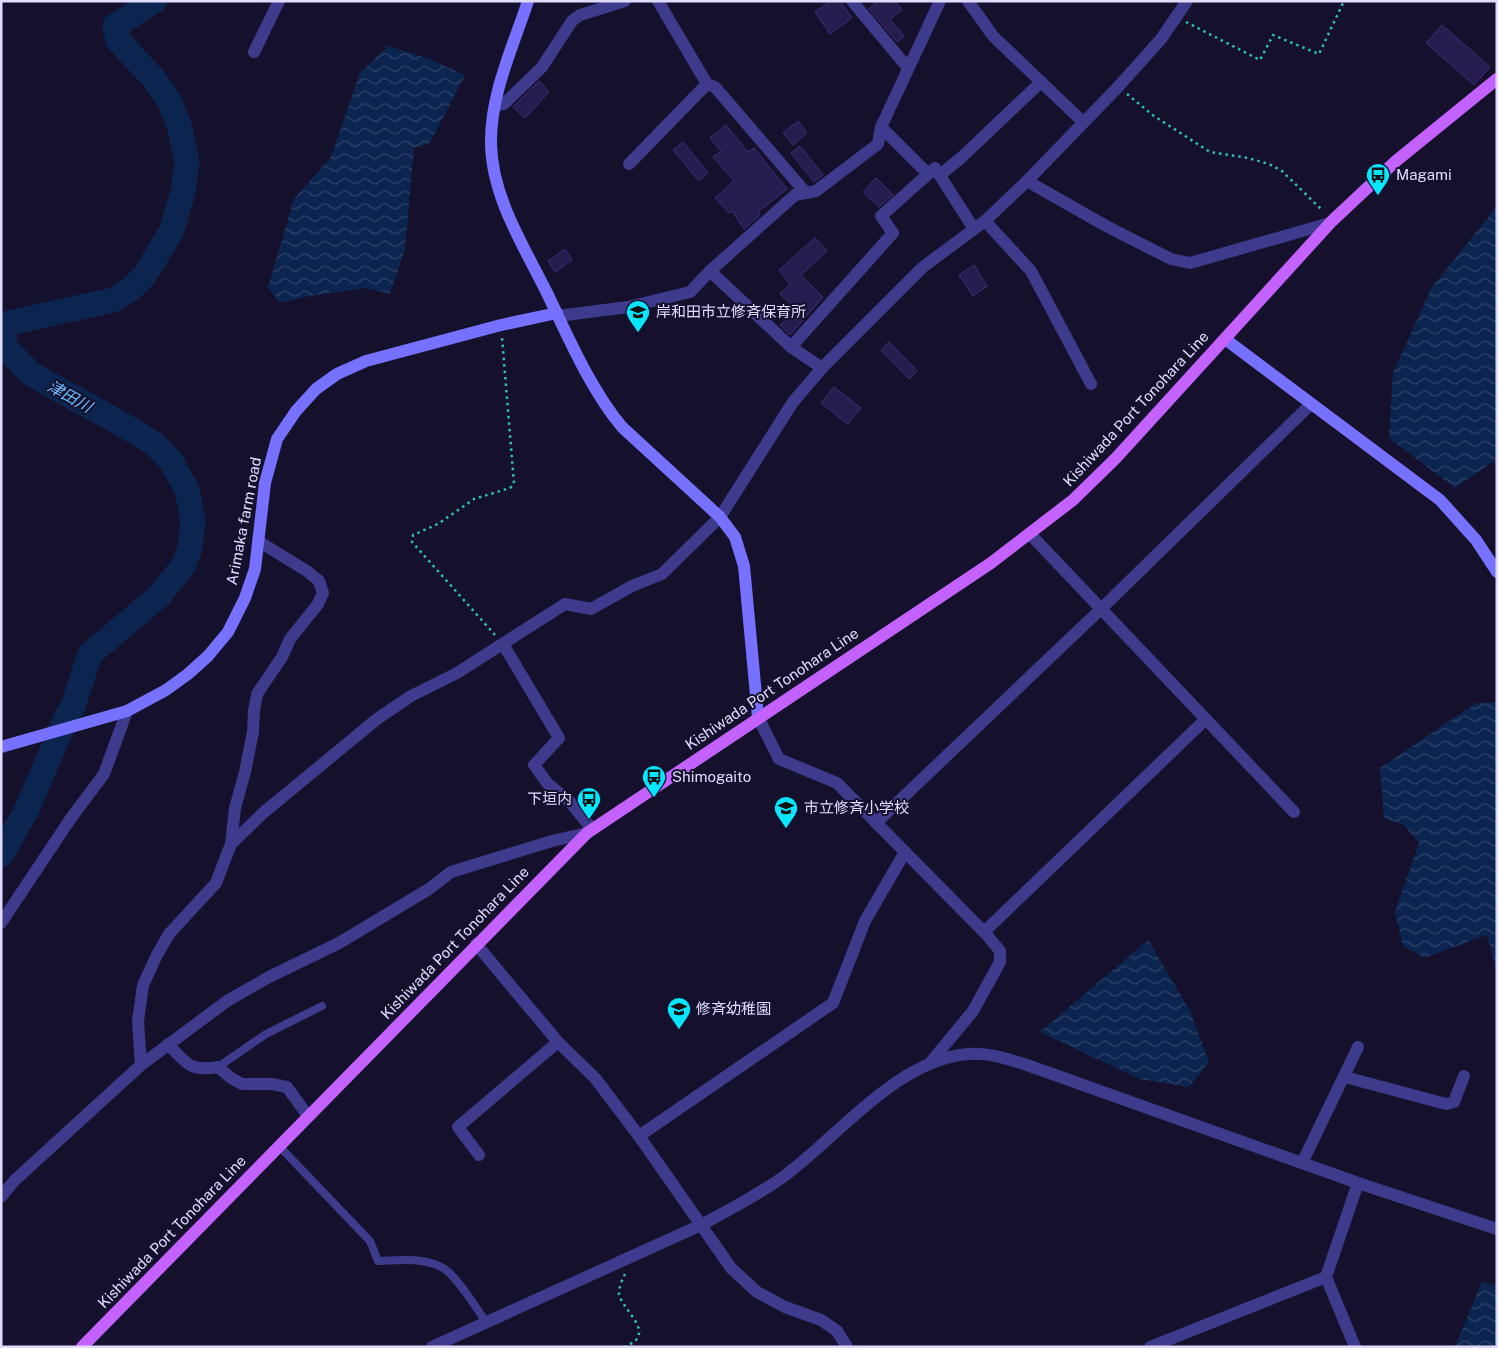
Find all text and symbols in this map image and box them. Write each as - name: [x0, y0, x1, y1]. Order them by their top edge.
- bus stop icon: Magami: [1365, 162, 1391, 196]
- place label: Magami: [1396, 166, 1452, 183]
- school or university icon: 岸和田市立修斉保育所: [625, 299, 651, 333]
- place label: 岸和田市立修斉保育所: [656, 303, 806, 320]
- street label: Kishiwada Port Tonohara Line: [1059, 328, 1212, 489]
- water label: 津田川: [44, 376, 97, 417]
- street label: Arimaka farm road: [223, 456, 264, 586]
- street label: Kishiwada Port Tonohara Line: [682, 624, 862, 753]
- bus stop icon: Shimogaito: [641, 764, 667, 798]
- place label: Shimogaito: [672, 768, 751, 785]
- bus stop icon: 下垣内: [576, 786, 602, 820]
- place label: 下垣内: [527, 790, 572, 807]
- school or university icon: 市立修斉小学校: [773, 795, 799, 829]
- place label: 市立修斉小学校: [804, 799, 909, 816]
- street label: Kishiwada Port Tonohara Line: [377, 863, 532, 1022]
- school or university icon: 修斉幼稚園: [666, 996, 692, 1030]
- place label: 修斉幼稚園: [696, 1000, 771, 1017]
- street label: Kishiwada Port Tonohara Line: [94, 1152, 249, 1311]

